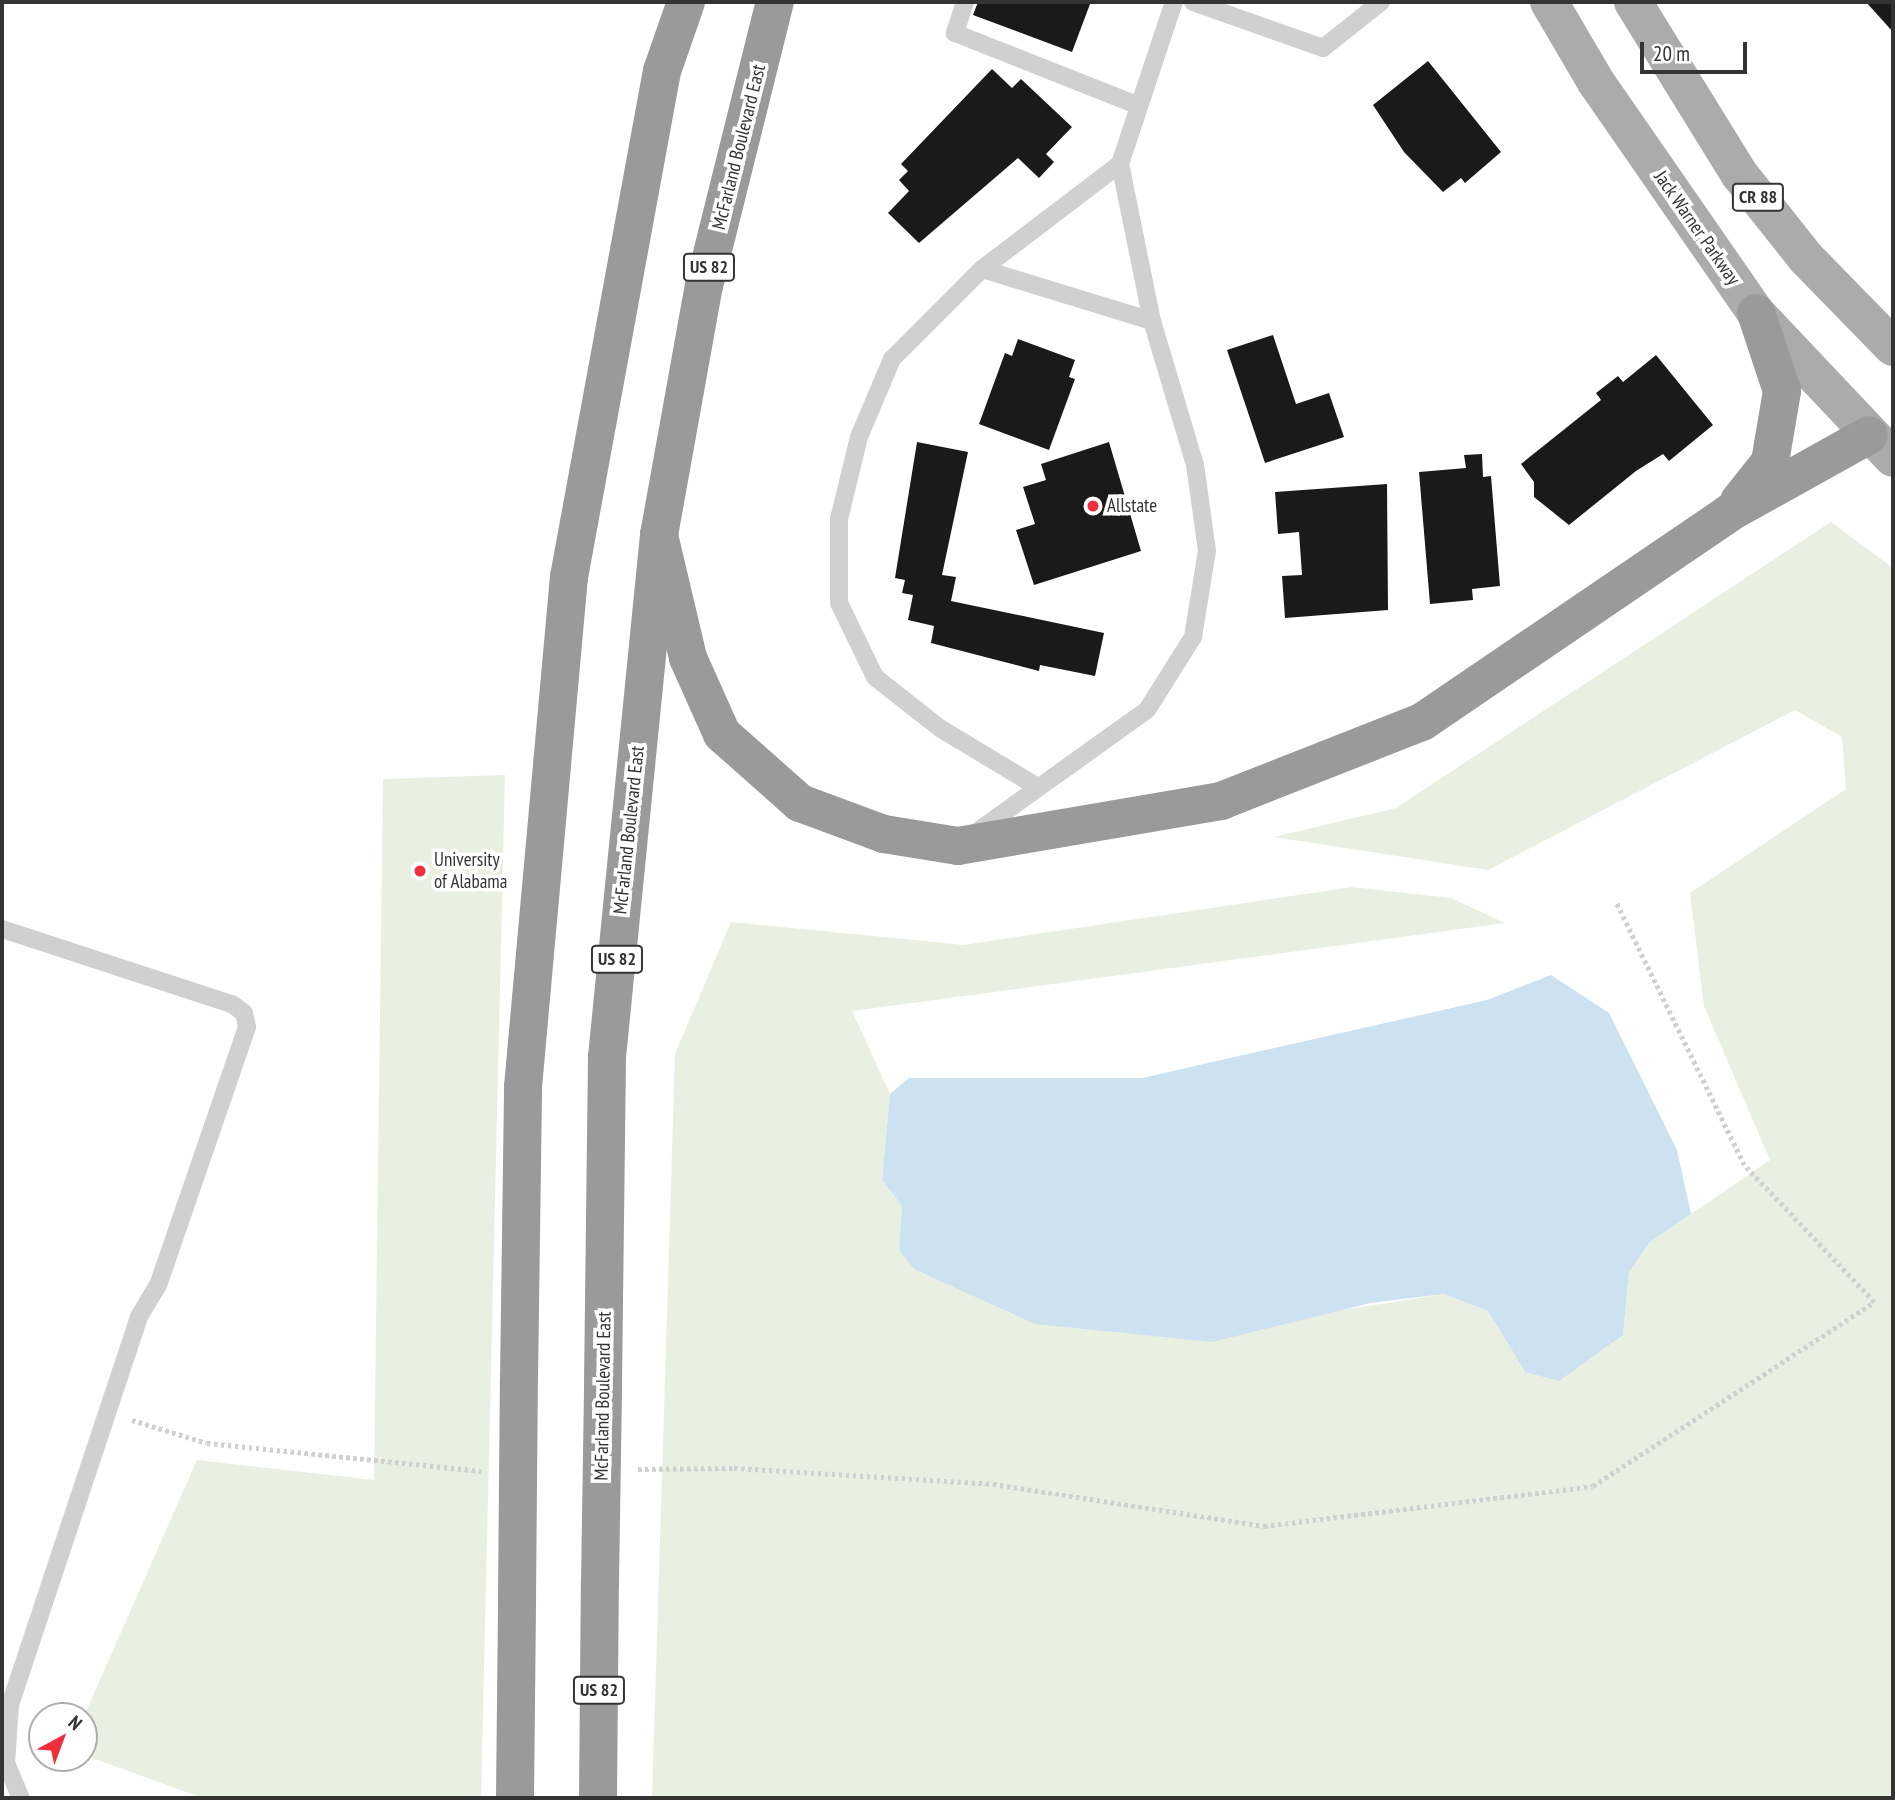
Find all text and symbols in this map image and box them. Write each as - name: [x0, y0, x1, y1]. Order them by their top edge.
- scale bar: [1643, 28, 1750, 72]
- text: 20 m: [1653, 40, 1690, 67]
- street label: McFarland Boulevard East: [707, 62, 771, 232]
- street label: Jack Warner Parkway: [1649, 166, 1745, 290]
- road number: CR 88: [1732, 182, 1784, 212]
- road number: US 82: [683, 253, 735, 282]
- place label: Allstate: [1107, 495, 1157, 517]
- marker: Allstate: [1085, 498, 1101, 514]
- street label: McFarland Boulevard East: [609, 745, 649, 915]
- place label: University of Alabama: [434, 849, 508, 893]
- marker: University of Alabama: [412, 863, 428, 879]
- road number: US 82: [591, 944, 643, 974]
- street label: McFarland Boulevard East: [590, 1311, 616, 1481]
- road number: US 82: [573, 1675, 625, 1704]
- north arrow: [28, 1702, 98, 1772]
- text: N: [64, 1710, 87, 1735]

